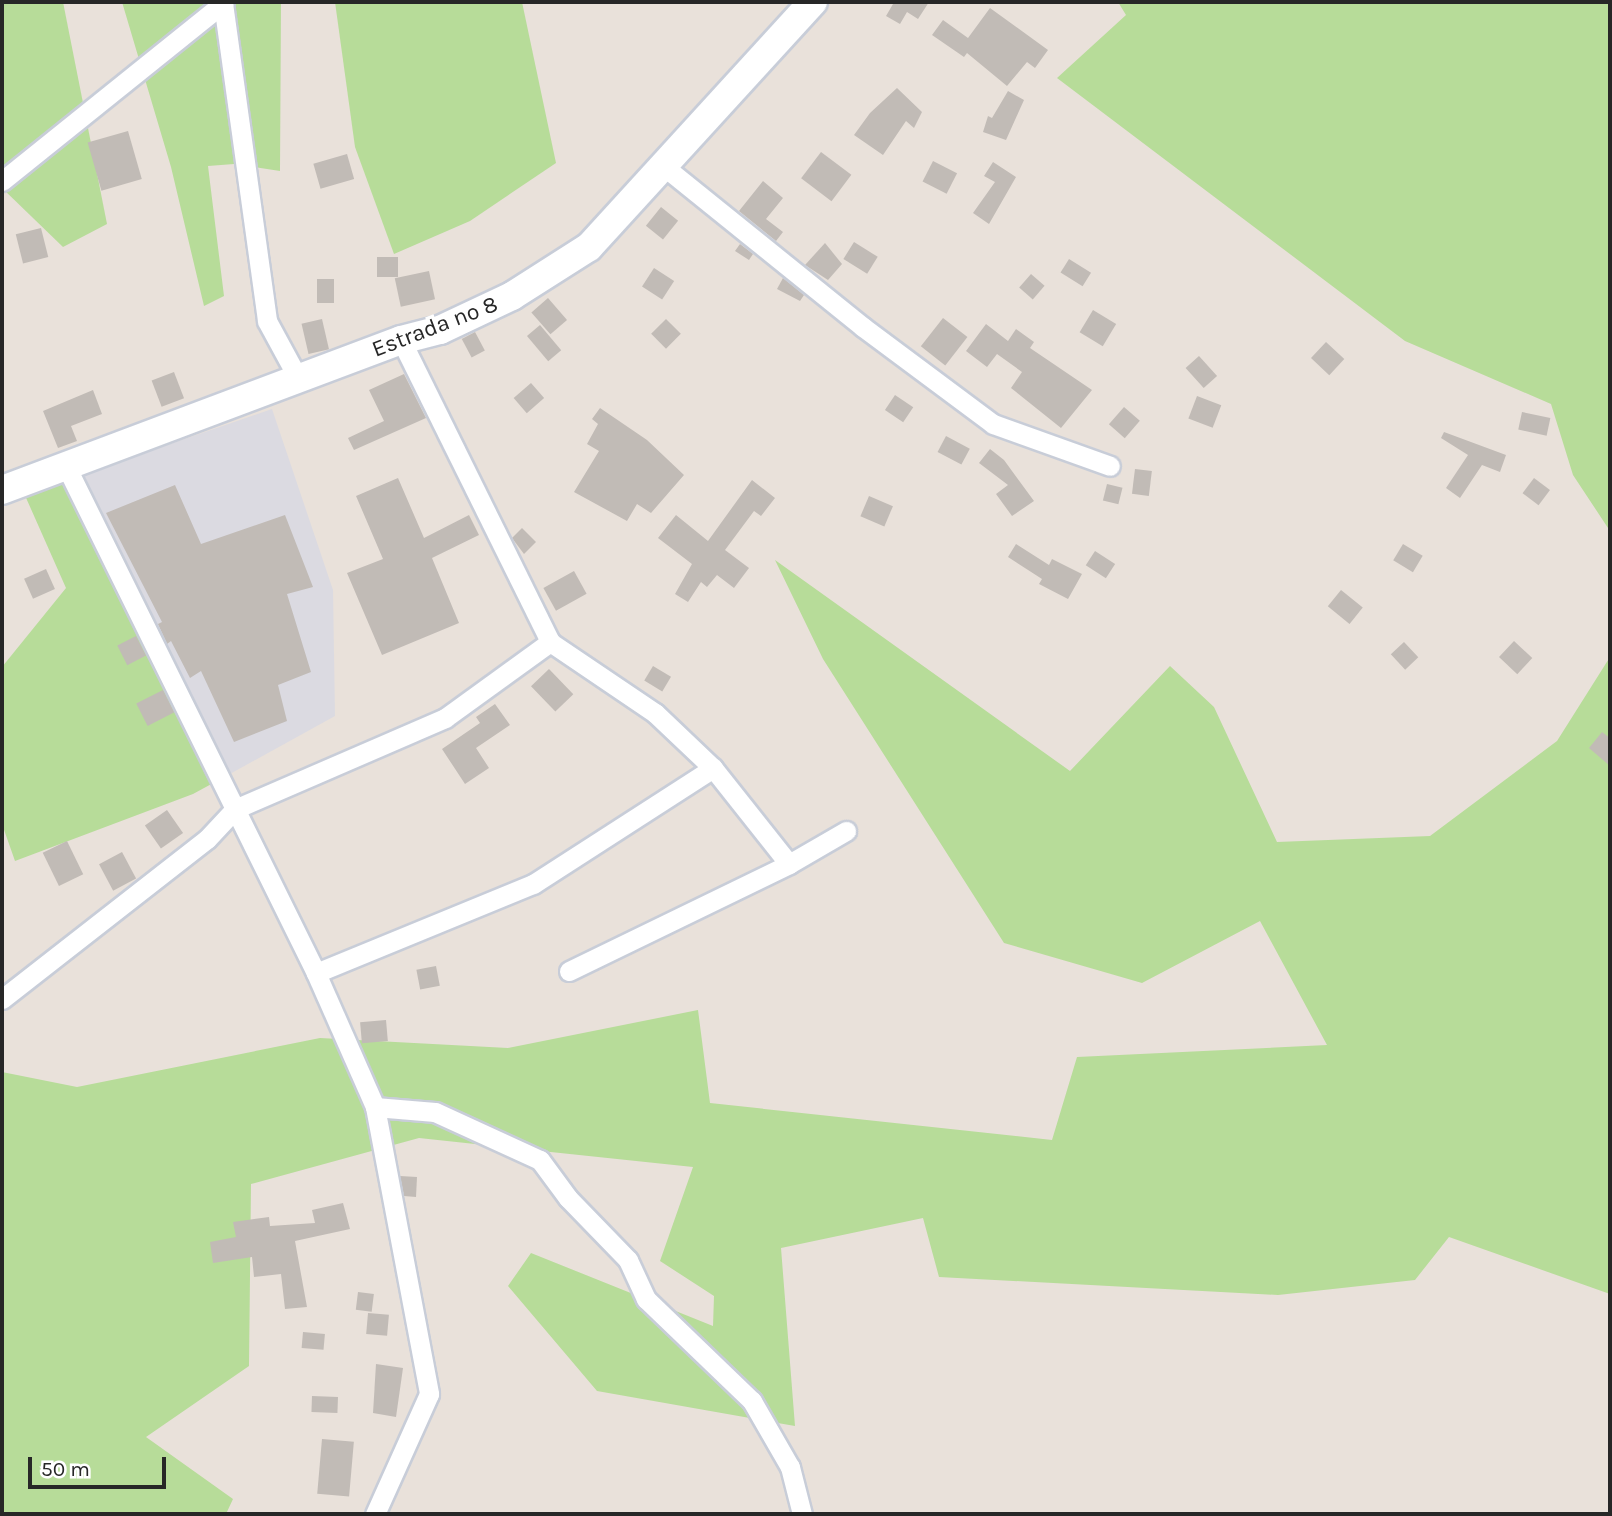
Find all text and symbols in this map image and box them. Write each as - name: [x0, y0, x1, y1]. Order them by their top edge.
- street label: Estrada nº 8: [368, 290, 502, 364]
- scale bar: [32, 1442, 170, 1486]
- text: 50 m: [41, 1457, 90, 1481]

